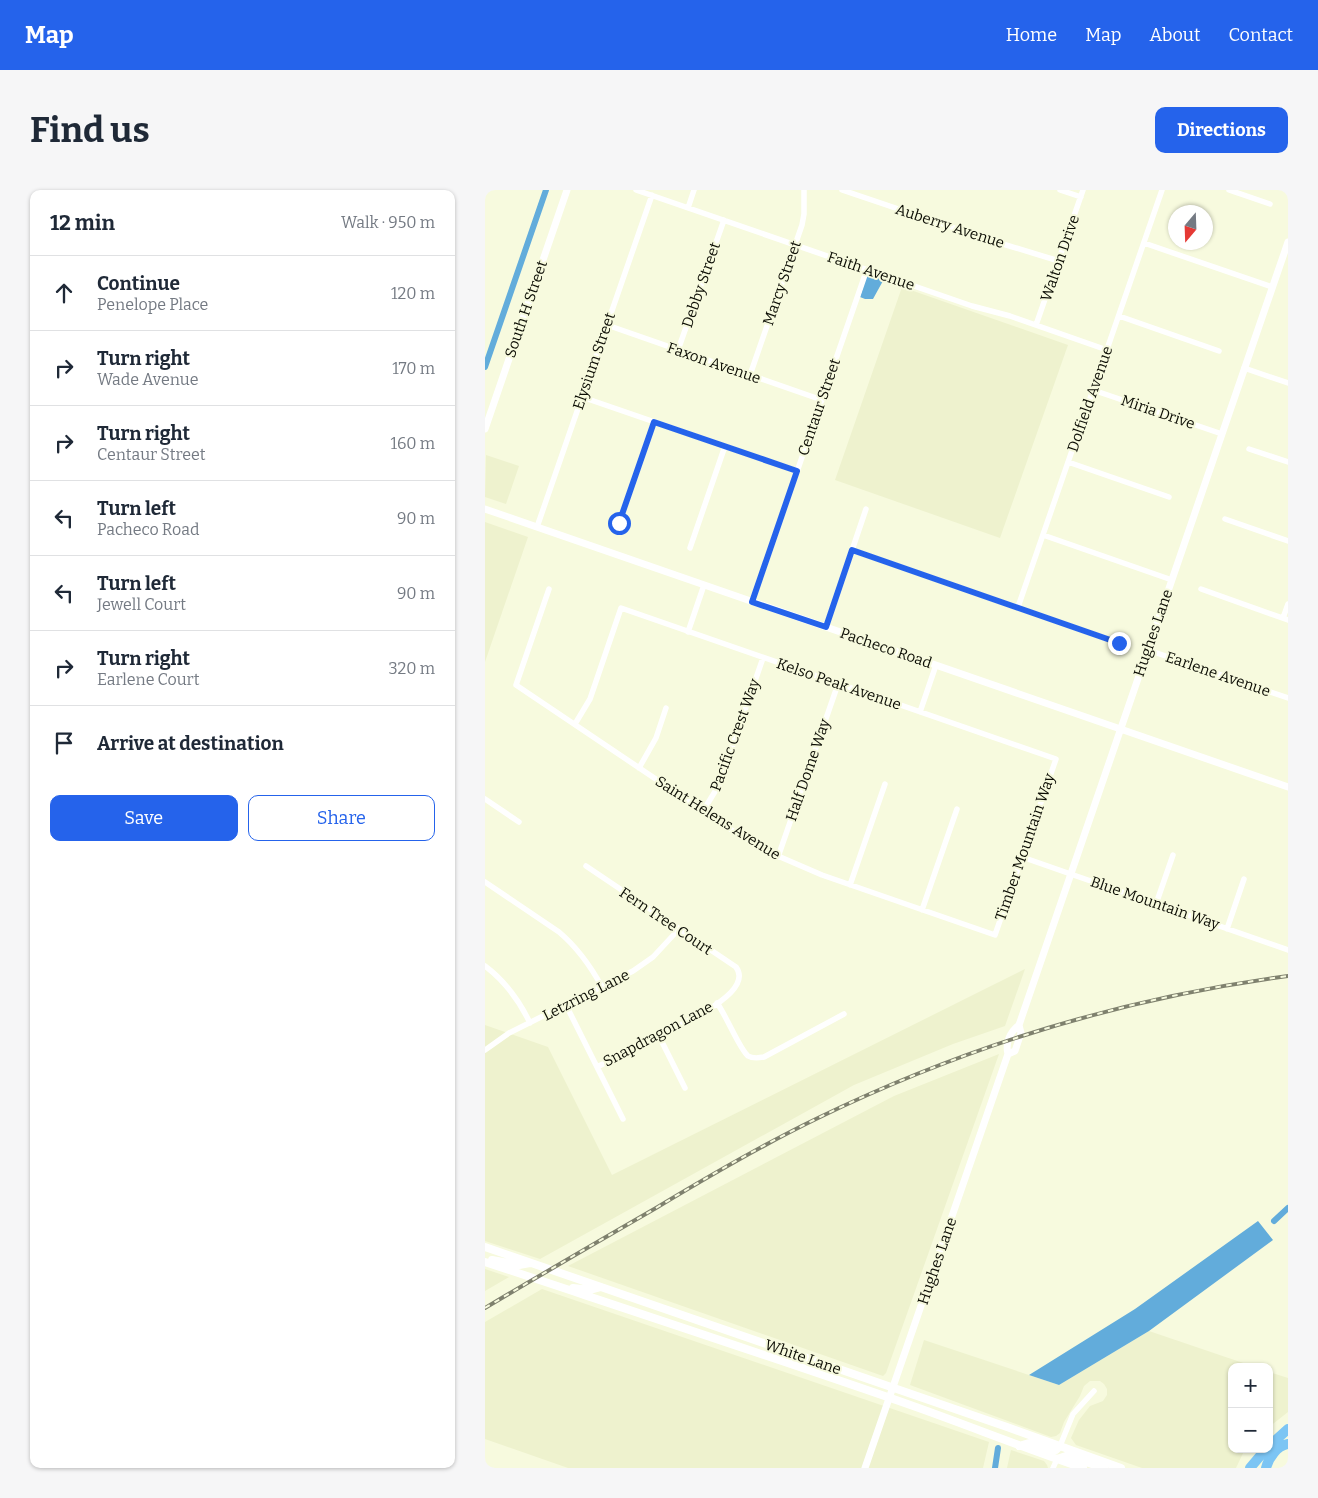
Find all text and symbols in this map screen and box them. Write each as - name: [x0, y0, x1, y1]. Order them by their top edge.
- text: Map: [25, 21, 74, 49]
- text: Home: [1006, 24, 1057, 46]
- text: Map: [1085, 24, 1121, 46]
- text: About: [1149, 24, 1200, 46]
- text: Contact: [1228, 24, 1293, 46]
- button: Directions: [1155, 107, 1288, 153]
- text: Find us: [30, 109, 150, 151]
- street label: Auberry Avenue: [893, 200, 1007, 252]
- north arrow: [1168, 205, 1213, 250]
- text: 12 min: [50, 210, 115, 236]
- text: Walk · 950 m: [341, 213, 435, 232]
- street label: Walton Drive: [1037, 213, 1083, 303]
- street label: Marcy Street: [759, 238, 805, 328]
- street label: Debby Street: [678, 239, 724, 330]
- street label: Faith Avenue: [825, 248, 917, 294]
- street label: South H Street: [501, 257, 551, 360]
- text: Continue: [97, 272, 180, 295]
- icon: ahead: [50, 279, 78, 307]
- text: 120 m: [391, 284, 435, 303]
- text: Penelope Place: [97, 295, 208, 314]
- street label: Elysium Street: [569, 310, 619, 412]
- street label: Faxon Avenue: [665, 339, 763, 387]
- street label: Dolfield Avenue: [1063, 344, 1117, 454]
- text: Turn right: [97, 347, 190, 370]
- icon: right: [50, 354, 78, 382]
- street label: Centaur Street: [794, 355, 844, 458]
- text: 170 m: [392, 359, 435, 378]
- text: Wade Avenue: [97, 370, 198, 389]
- street label: Miria Drive: [1119, 391, 1197, 433]
- text: Turn right: [97, 422, 190, 445]
- icon: right: [50, 429, 78, 457]
- text: 160 m: [390, 434, 435, 453]
- text: Centaur Street: [97, 445, 206, 464]
- text: Turn left: [97, 497, 176, 520]
- icon: left: [50, 504, 78, 532]
- text: 90 m: [397, 509, 435, 528]
- route start: [608, 512, 631, 535]
- text: Pacheco Road: [97, 520, 199, 539]
- text: Turn left: [97, 572, 176, 595]
- icon: left: [50, 579, 78, 607]
- text: 90 m: [397, 584, 435, 603]
- street label: Hughes Lane: [1130, 587, 1176, 679]
- text: Jewell Court: [97, 595, 186, 614]
- street label: Pacheco Road: [838, 624, 934, 672]
- route end: [1108, 632, 1131, 655]
- text: Turn right: [97, 647, 190, 670]
- street label: Earlene Avenue: [1163, 648, 1273, 700]
- icon: right: [50, 654, 78, 682]
- street label: Kelso Peak Avenue: [774, 654, 904, 714]
- text: 320 m: [388, 659, 435, 678]
- text: Earlene Court: [97, 670, 199, 689]
- street label: Pacific Crest Way: [706, 676, 764, 794]
- street label: Half Dome Way: [782, 716, 834, 824]
- icon: arrive: [50, 729, 78, 757]
- text: Arrive at destination: [97, 732, 284, 755]
- street label: Timber Mountain Way: [991, 771, 1059, 923]
- street label: Saint Helens Avenue: [652, 772, 784, 864]
- button: Save: [50, 795, 238, 841]
- button: Share: [248, 795, 435, 841]
- street label: Blue Mountain Way: [1088, 873, 1222, 934]
- street label: Fern Tree Court: [616, 883, 716, 959]
- street label: Letzring Lane: [540, 965, 632, 1025]
- street label: Snapdragon Lane: [600, 997, 716, 1071]
- street label: Hughes Lane: [914, 1215, 960, 1307]
- street label: White Lane: [763, 1336, 843, 1378]
- map controls: [1228, 1363, 1273, 1453]
- button: +: [1228, 1363, 1273, 1408]
- button: −: [1228, 1408, 1273, 1453]

